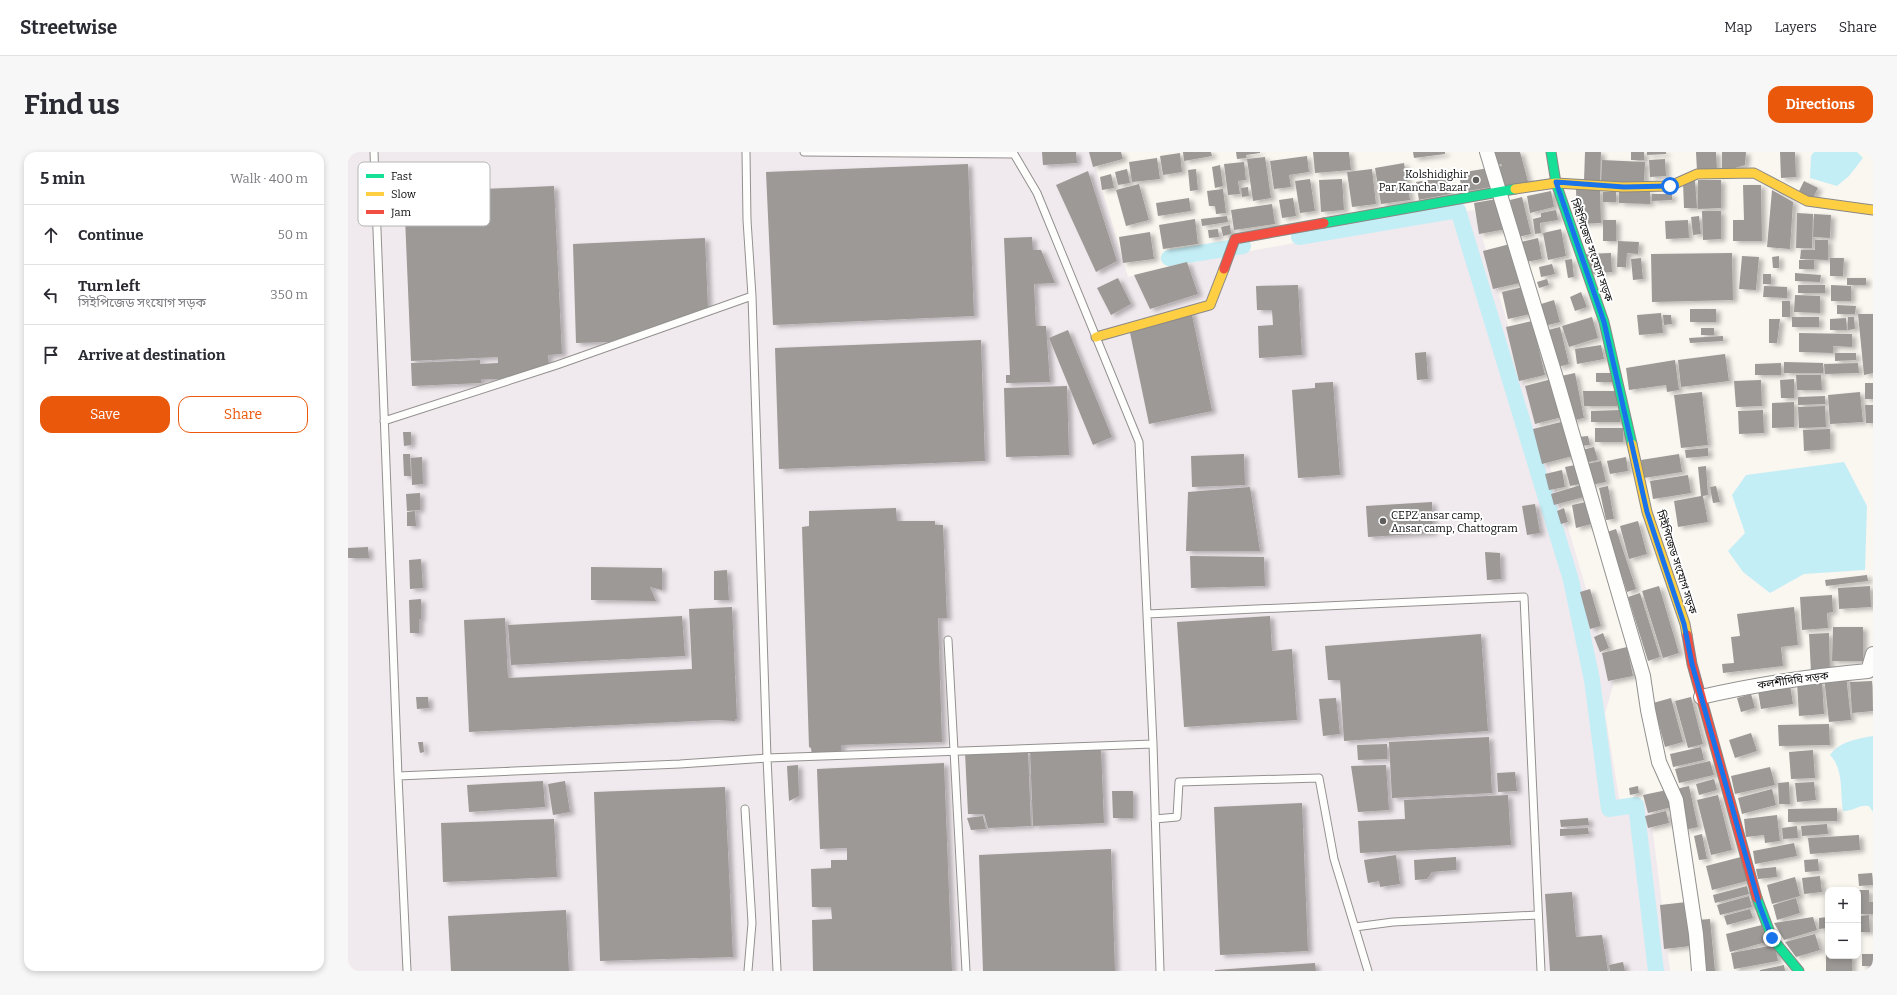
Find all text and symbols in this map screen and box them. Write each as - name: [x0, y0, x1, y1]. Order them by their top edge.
- text: Streetwise: [20, 16, 117, 39]
- text: Map: [1724, 19, 1752, 36]
- text: Layers: [1774, 19, 1817, 36]
- text: Share: [1839, 19, 1877, 36]
- button: Directions: [1768, 86, 1873, 123]
- text: Find us: [24, 88, 120, 121]
- legend: [358, 162, 490, 226]
- text: 5 min: [40, 168, 85, 189]
- place label: Kolshidighir Par Kancha Bazar: [1379, 168, 1468, 194]
- text: Fast: [391, 170, 412, 183]
- text: Walk · 400 m: [230, 171, 308, 186]
- marker: Kolshidighir Par Kancha Bazar: [1471, 175, 1481, 185]
- route start: [1661, 177, 1679, 195]
- text: Slow: [391, 188, 416, 201]
- street label: সিইপিজেড সংযোগ সড়ক: [1567, 196, 1615, 304]
- text: Jam: [390, 206, 411, 219]
- icon: ahead: [40, 224, 62, 246]
- text: Continue: [78, 226, 144, 244]
- text: 50 m: [278, 227, 308, 242]
- text: Turn left: [78, 277, 140, 295]
- icon: left: [40, 284, 62, 306]
- text: 350 m: [270, 287, 308, 302]
- text: সিইপিজেড সংযোগ সড়ক: [78, 295, 206, 310]
- icon: arrive: [40, 344, 62, 366]
- text: Arrive at destination: [78, 346, 225, 364]
- button: Save: [40, 396, 170, 433]
- button: Share: [178, 396, 308, 433]
- street label: সিইপিজেড সংযোগ সড়ক: [1653, 508, 1699, 616]
- place label: CEPZ ansar camp, Ansar camp, Chattogram: [1391, 509, 1518, 535]
- marker: CEPZ ansar camp, Ansar camp, Chattogram: [1378, 516, 1388, 526]
- street label: কলশীদিঘি সড়ক: [1756, 669, 1830, 692]
- map controls: [1825, 887, 1861, 959]
- button: +: [1825, 887, 1861, 923]
- button: −: [1825, 923, 1861, 959]
- route end: [1763, 929, 1781, 947]

